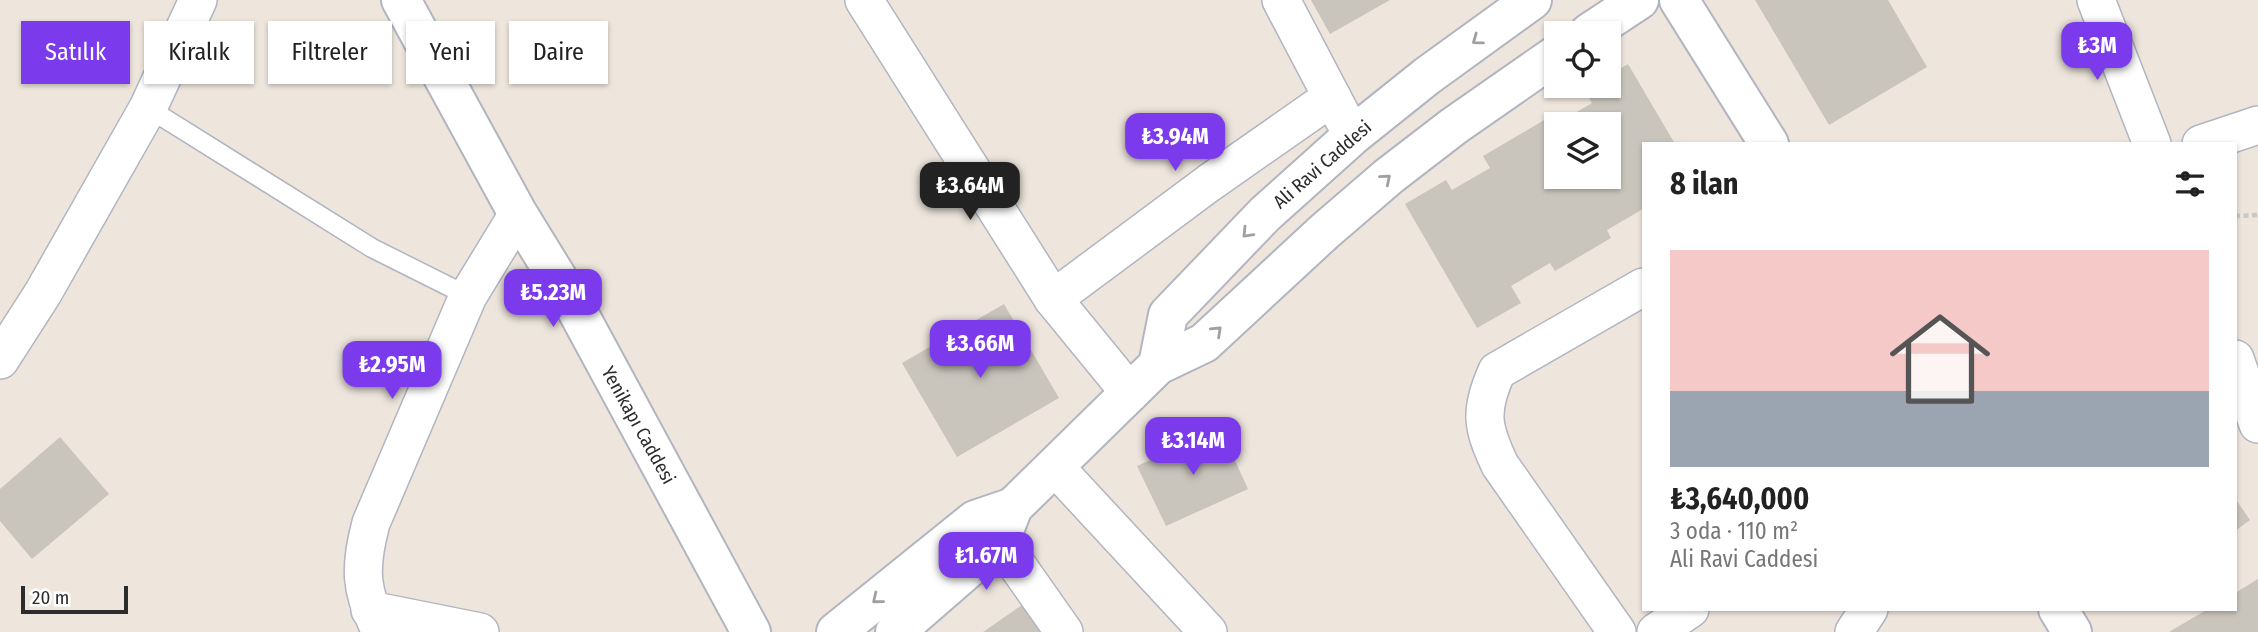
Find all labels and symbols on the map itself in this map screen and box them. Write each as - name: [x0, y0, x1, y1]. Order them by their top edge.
- pin: ₺3M: [2063, 22, 2131, 82]
- one-way arrow: [1472, 32, 1485, 44]
- pin: ₺3.94M: [1118, 114, 1232, 173]
- street label: Ali Ravi Caddesi: [1269, 115, 1376, 213]
- pin: ₺3.64M: [913, 162, 1027, 222]
- one-way arrow: [1378, 175, 1391, 187]
- one-way arrow: [1242, 225, 1255, 238]
- pin: ₺5.23M: [496, 270, 610, 329]
- pin: ₺3.66M: [923, 320, 1037, 380]
- one-way arrow: [1209, 326, 1222, 339]
- pin: ₺2.95M: [335, 342, 449, 401]
- street label: Yenikapı Caddesi: [597, 362, 680, 488]
- pin: ₺3.14M: [1136, 418, 1250, 477]
- pin: ₺1.67M: [929, 532, 1043, 592]
- scale bar: [21, 583, 128, 615]
- one-way arrow: [872, 591, 885, 603]

